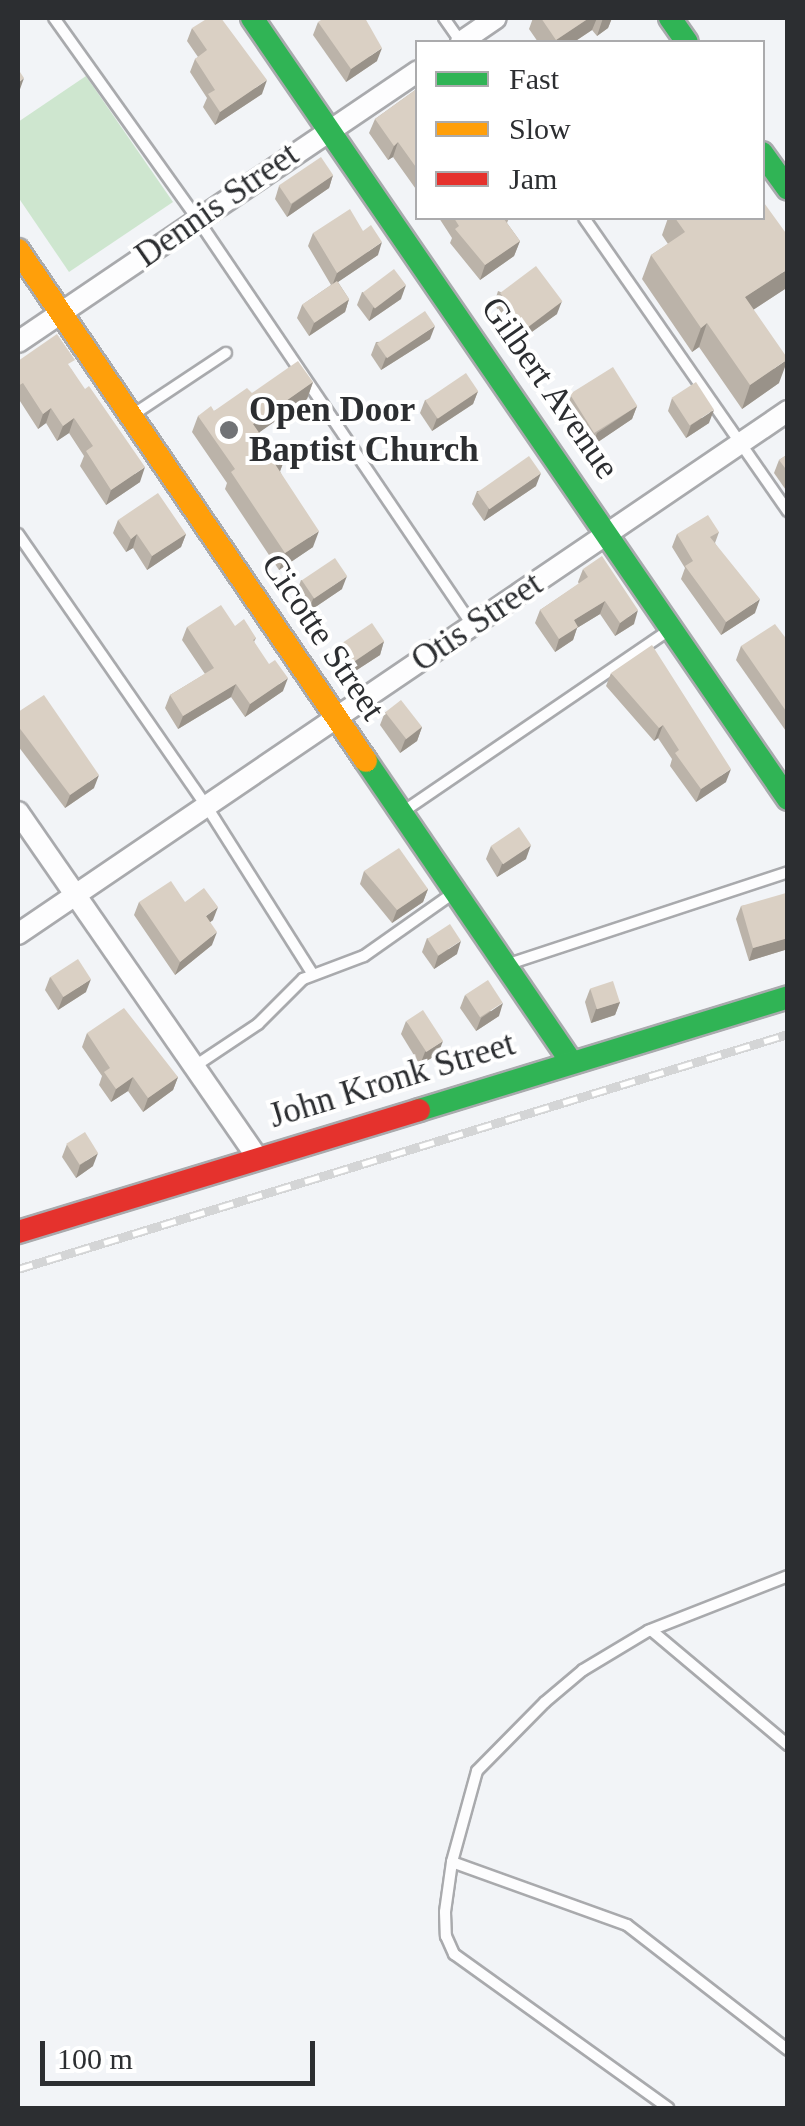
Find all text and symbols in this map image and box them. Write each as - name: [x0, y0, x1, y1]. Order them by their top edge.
- legend: [415, 40, 765, 220]
- text: Fast: [509, 62, 559, 95]
- text: Slow: [509, 112, 571, 145]
- street label: Dennis Street: [127, 133, 307, 277]
- text: Jam: [509, 162, 557, 195]
- street label: Gilbert Avenue: [471, 288, 629, 488]
- place label: Open Door Baptist Church: [249, 389, 479, 471]
- marker: Open Door Baptist Church: [218, 419, 240, 441]
- street label: Cicotte Street: [252, 546, 394, 728]
- street label: Otis Street: [404, 563, 550, 681]
- street label: John Kronk Street: [264, 1023, 520, 1137]
- scale bar: [45, 2021, 320, 2083]
- text: 100 m: [57, 2042, 133, 2075]

